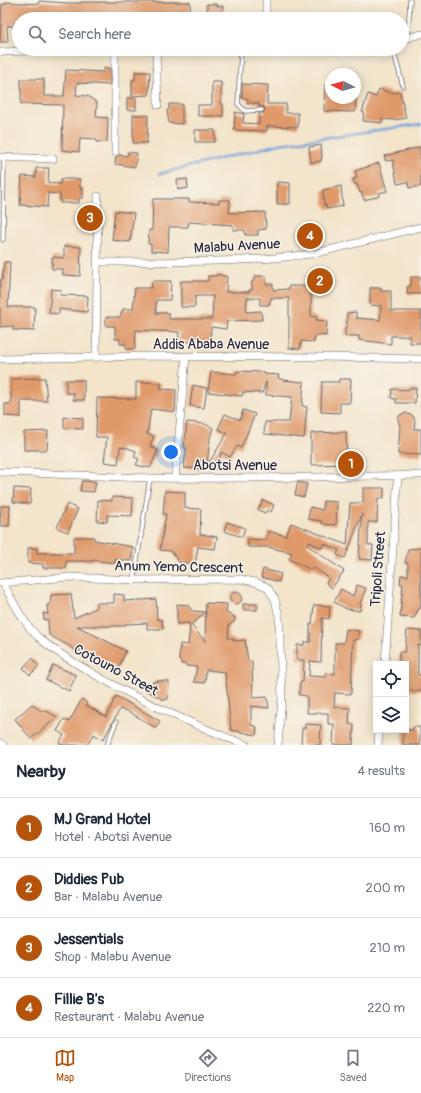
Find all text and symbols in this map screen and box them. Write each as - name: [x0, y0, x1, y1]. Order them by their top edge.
- search box: [12, 12, 409, 56]
- icon: search: [26, 23, 48, 45]
- text: Search here: [58, 25, 131, 44]
- north arrow: [325, 68, 361, 104]
- pin: 3: [77, 203, 103, 233]
- pin: 4: [297, 221, 323, 251]
- street label: Malabu Avenue: [193, 235, 281, 257]
- pin: 2: [307, 266, 333, 296]
- street label: Addis Ababa Avenue: [153, 336, 269, 353]
- your location: [161, 442, 181, 462]
- pin: 1: [338, 449, 364, 479]
- street label: Abotsi Avenue: [193, 457, 277, 474]
- street label: Tripoli Street: [367, 530, 389, 607]
- street label: Anum Yemo Crescent: [114, 557, 244, 577]
- street label: Cotouno Street: [71, 641, 161, 700]
- map controls: [373, 661, 409, 733]
- button: locate: [373, 661, 409, 697]
- button: layers: [373, 697, 409, 733]
- text: Nearby: [16, 761, 65, 782]
- text: 4 results: [358, 763, 405, 779]
- text: MJ Grand Hotel: [54, 810, 151, 829]
- text: 1: [26, 820, 32, 836]
- text: 160 m: [369, 820, 405, 836]
- text: Hotel · Abotsi Avenue: [54, 829, 172, 845]
- text: Diddies Pub: [54, 870, 124, 889]
- text: 2: [25, 880, 33, 896]
- text: 200 m: [366, 880, 405, 896]
- text: Bar · Malabu Avenue: [54, 889, 162, 905]
- text: Jessentials: [54, 930, 123, 949]
- text: 3: [25, 940, 33, 956]
- text: 210 m: [369, 940, 405, 956]
- text: Shop · Malabu Avenue: [54, 949, 171, 965]
- text: Fillie B's: [54, 990, 104, 1009]
- text: 4: [25, 1000, 33, 1016]
- text: 220 m: [367, 1000, 405, 1016]
- text: Restaurant · Malabu Avenue: [54, 1009, 204, 1025]
- tab: Map: [54, 1047, 76, 1084]
- tab: Directions: [184, 1047, 231, 1084]
- tab: Saved: [340, 1047, 367, 1084]

